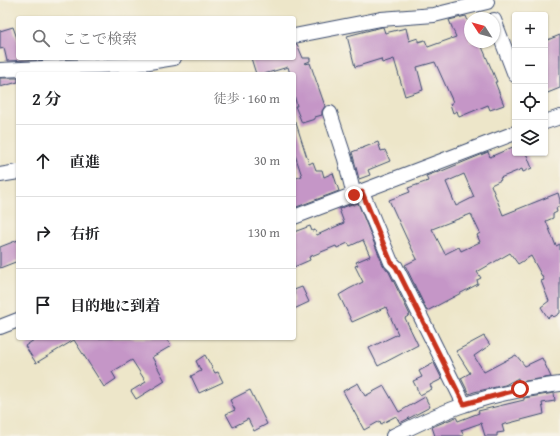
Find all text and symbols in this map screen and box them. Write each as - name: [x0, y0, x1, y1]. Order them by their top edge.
- north arrow: [464, 12, 500, 48]
- map controls: [512, 12, 548, 156]
- button: +: [512, 12, 548, 48]
- search box: [16, 16, 296, 60]
- icon: search: [30, 27, 52, 49]
- text: ここで検索: [62, 28, 137, 49]
- button: −: [512, 48, 548, 84]
- button: locate: [512, 84, 548, 120]
- text: 2 分: [32, 86, 62, 111]
- text: 徒歩 · 160 m: [214, 89, 280, 108]
- button: layers: [512, 120, 548, 156]
- icon: ahead: [32, 150, 54, 172]
- text: 直進: [70, 151, 100, 172]
- text: 30 m: [254, 151, 280, 170]
- route end: [345, 186, 363, 204]
- icon: right: [32, 222, 54, 244]
- text: 右折: [70, 223, 100, 244]
- text: 130 m: [248, 223, 280, 242]
- icon: arrive: [32, 294, 54, 316]
- text: 目的地に到着: [70, 295, 160, 316]
- route start: [511, 380, 529, 398]

